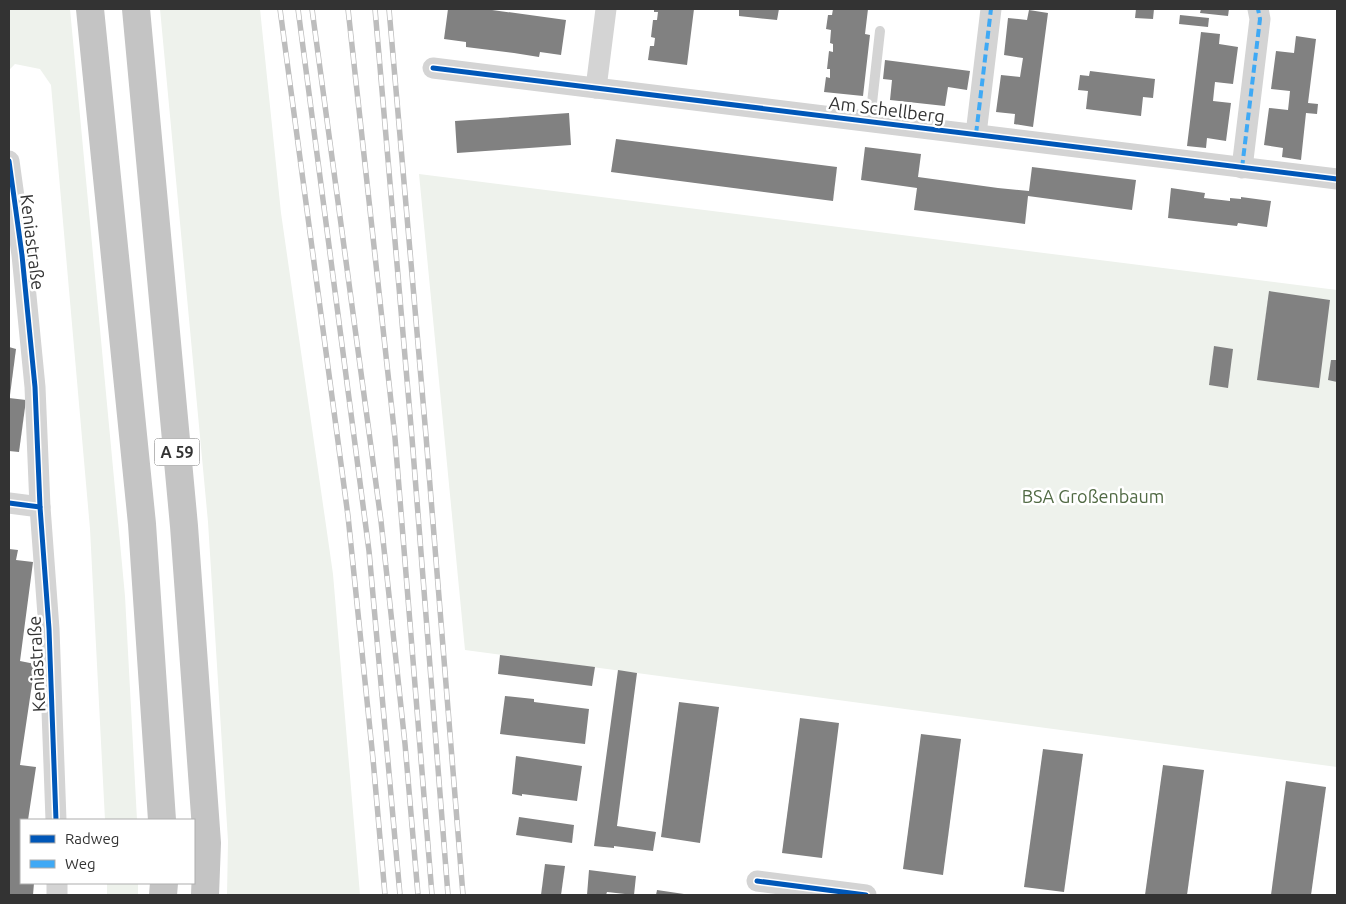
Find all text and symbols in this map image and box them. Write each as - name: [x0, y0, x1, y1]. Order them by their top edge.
- street label: Am Schellberg: [828, 92, 946, 126]
- street label: Keniastraße: [17, 193, 49, 291]
- road number: A 59: [154, 438, 200, 466]
- park label: BSA Großenbaum: [1022, 486, 1164, 506]
- street label: Keniastraße: [23, 615, 49, 713]
- legend: [20, 819, 195, 884]
- text: Radweg: [65, 830, 119, 847]
- text: Weg: [65, 855, 96, 872]

